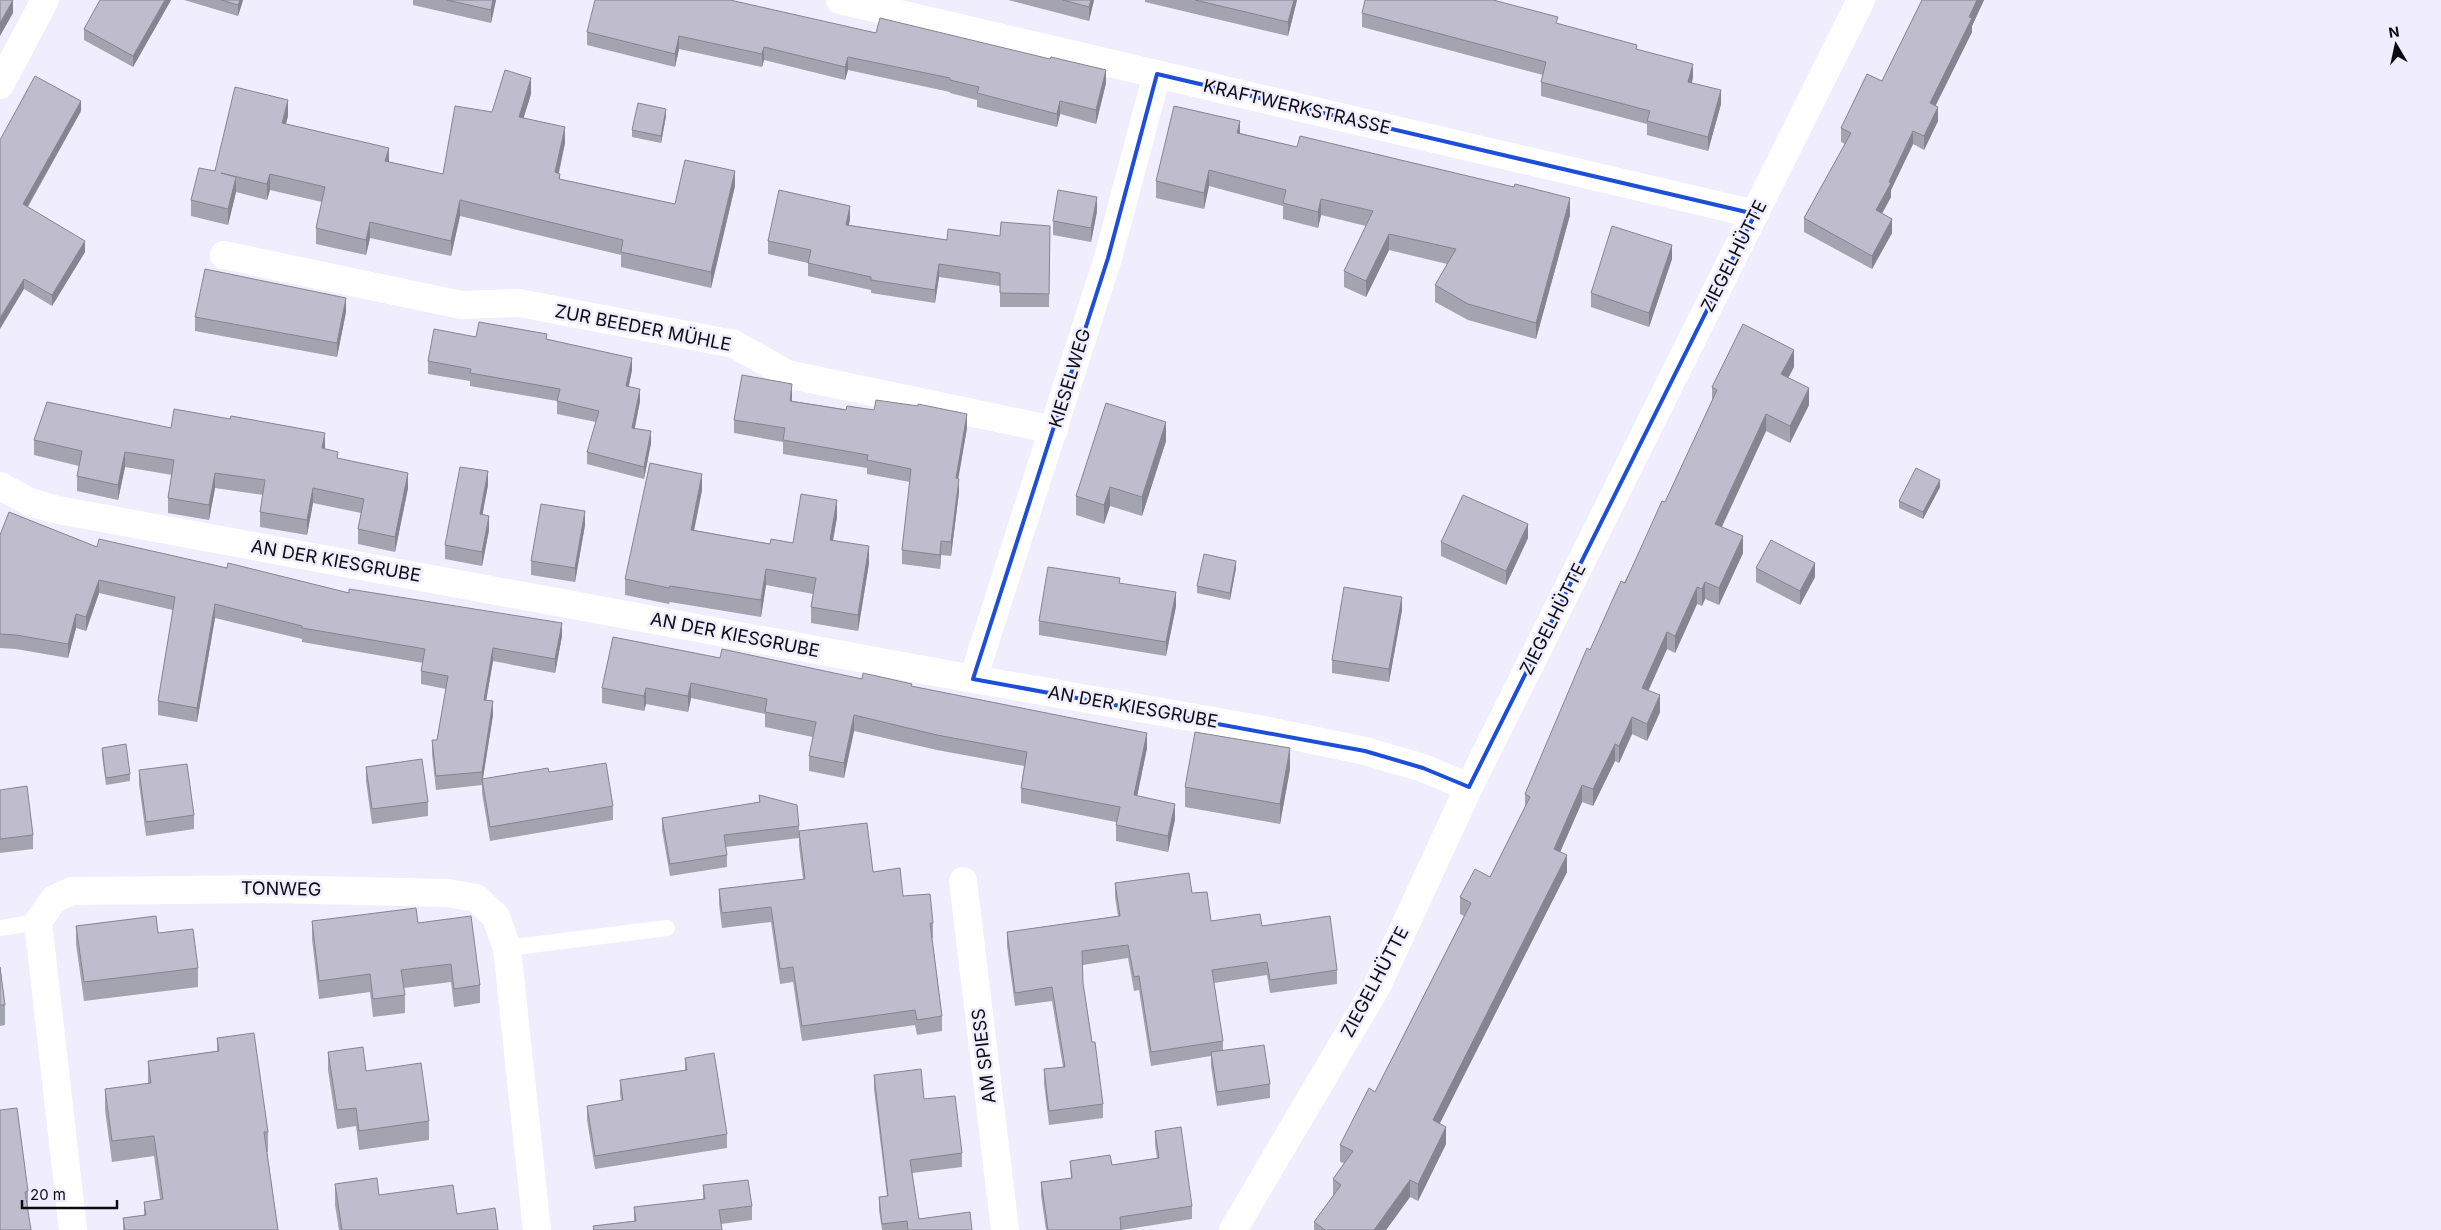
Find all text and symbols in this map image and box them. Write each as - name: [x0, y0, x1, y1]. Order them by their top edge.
- north arrow: [2371, 20, 2421, 70]
- text: N: [2387, 22, 2400, 41]
- street label: KRAFTWERKSTRASSE: [1201, 75, 1393, 138]
- street label: ZIEGELHÜTTE: [1696, 196, 1771, 315]
- street label: ZUR BEEDER MÜHLE: [553, 299, 733, 355]
- street label: KIESELWEG: [1045, 326, 1095, 430]
- street label: AN DER KIESGRUBE: [250, 535, 423, 586]
- street label: ZIEGELHÜTTE: [1515, 559, 1590, 678]
- street label: AN DER KIESGRUBE: [649, 608, 821, 661]
- street label: AN DER KIESGRUBE: [1047, 681, 1220, 732]
- street label: TONWEG: [241, 877, 321, 900]
- street label: ZIEGELHÜTTE: [1336, 922, 1413, 1041]
- street label: AM SPIESS: [967, 1007, 1000, 1105]
- scale bar: [22, 1178, 118, 1210]
- text: 20 m: [30, 1185, 66, 1204]

